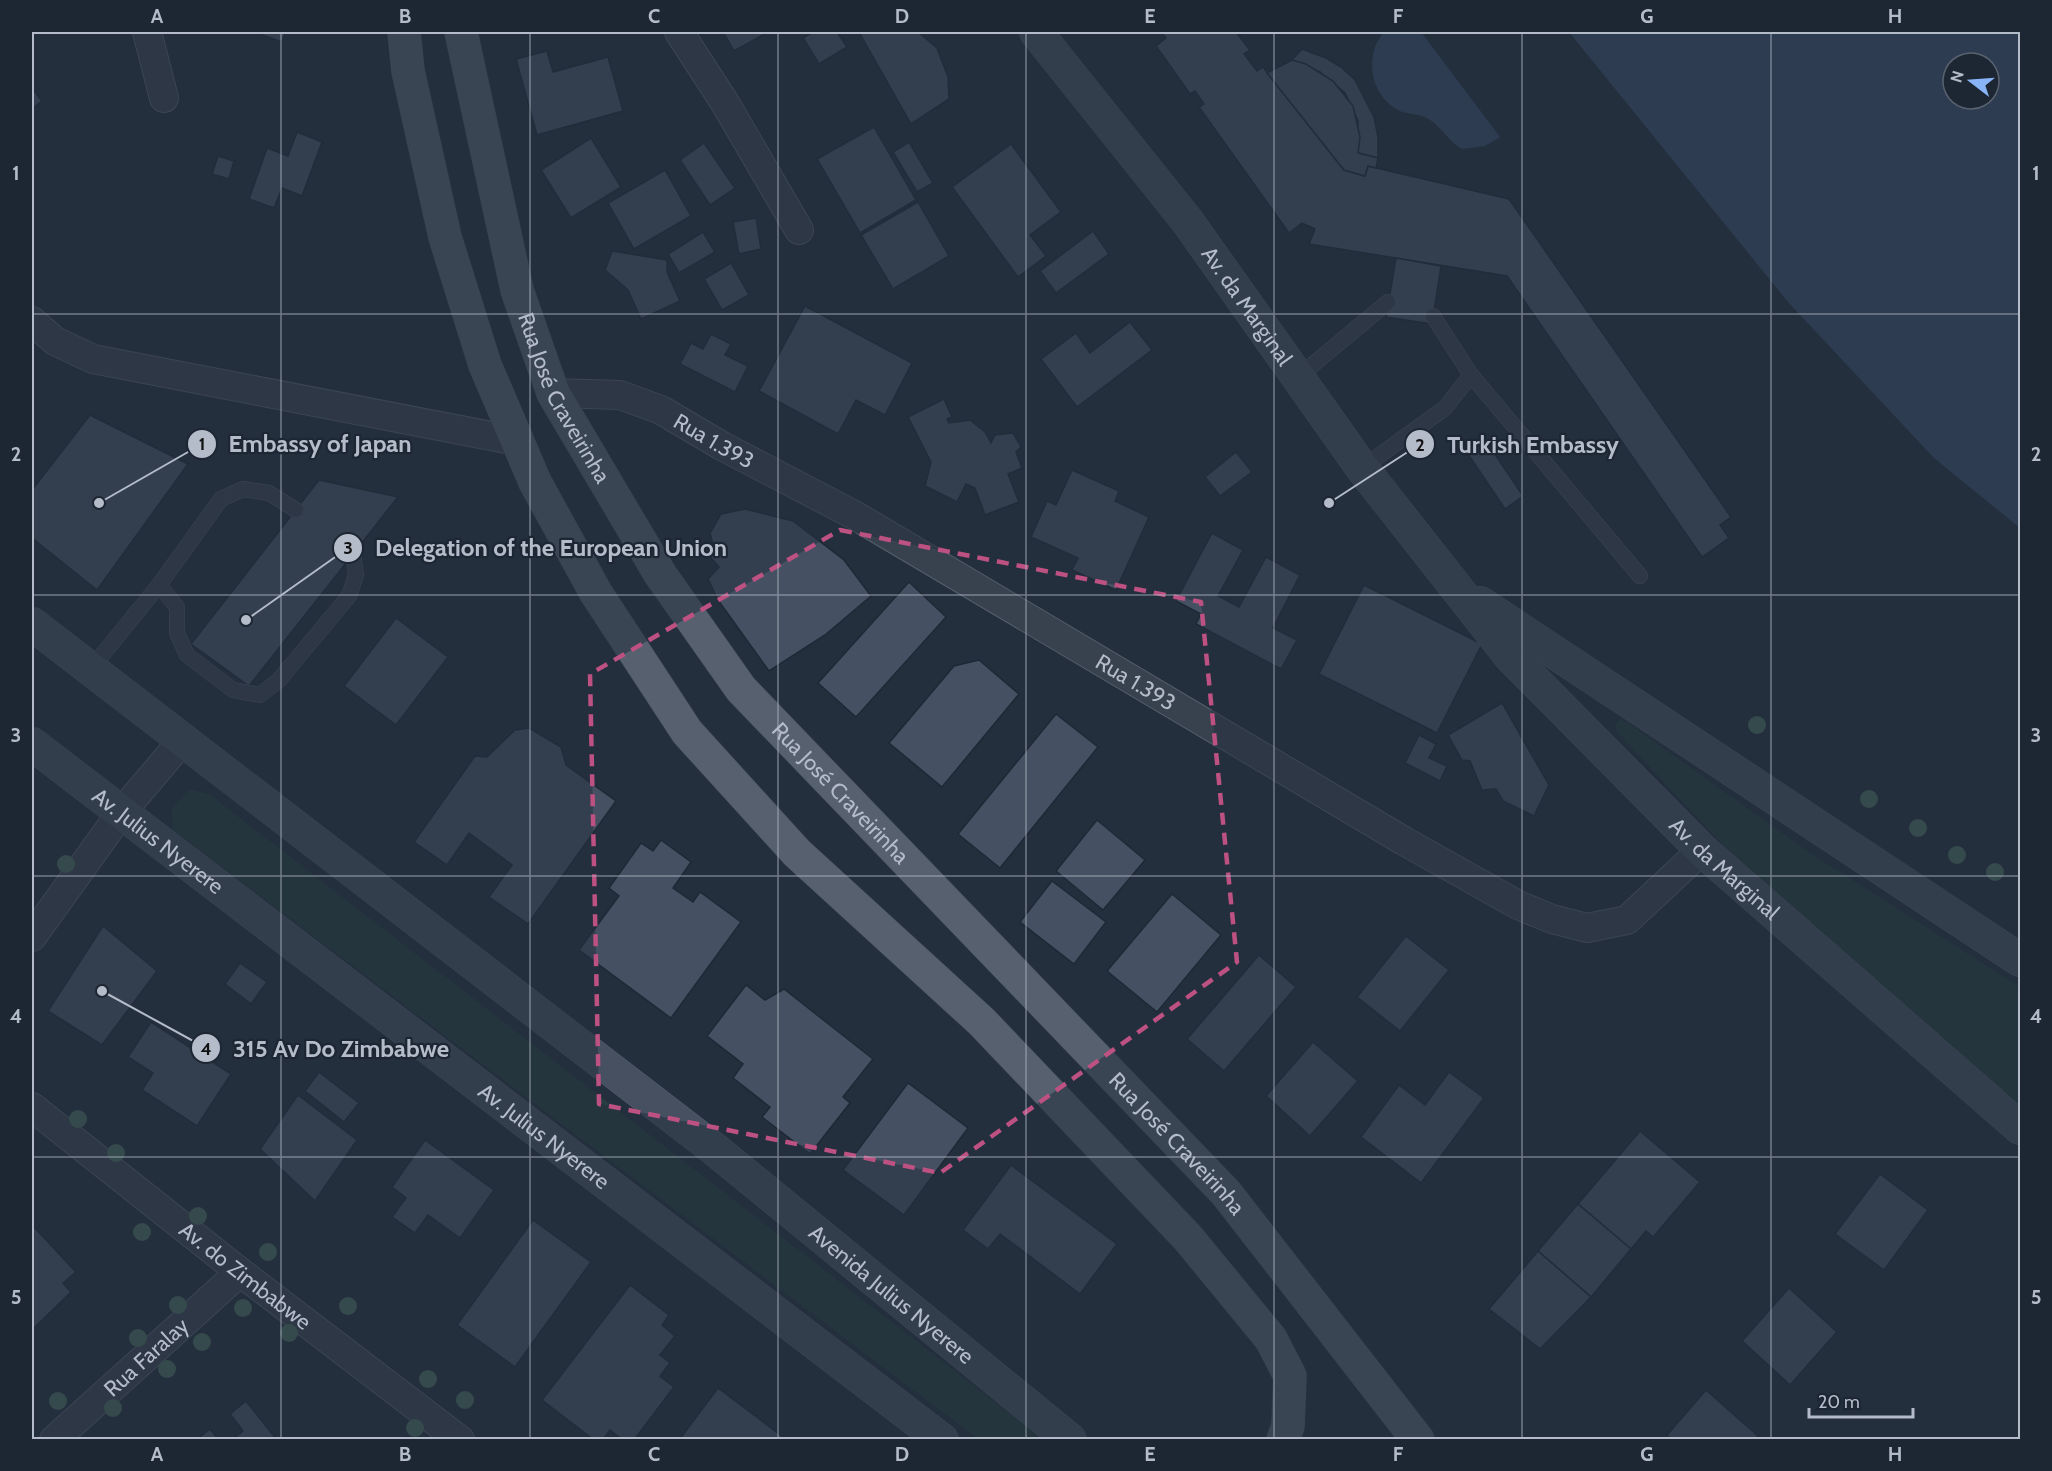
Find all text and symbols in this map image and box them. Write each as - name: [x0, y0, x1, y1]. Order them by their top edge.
- text: A: [151, 4, 164, 28]
- text: B: [399, 4, 411, 28]
- text: C: [648, 4, 660, 28]
- text: D: [895, 4, 909, 28]
- text: E: [1144, 4, 1156, 28]
- text: F: [1393, 4, 1404, 28]
- text: G: [1640, 4, 1654, 28]
- text: H: [1888, 4, 1902, 28]
- north arrow: [1941, 51, 2001, 111]
- text: N: [1946, 69, 1968, 85]
- text: 1: [12, 161, 20, 185]
- text: 1: [2032, 161, 2040, 185]
- street label: Av. da Marginal: [1196, 241, 1299, 372]
- street label: Rua José Craveirinha: [512, 309, 616, 488]
- street label: Rua 1.393: [669, 408, 759, 474]
- callout: Embassy of Japan: [187, 423, 424, 465]
- callout: Turkish Embassy: [1405, 423, 1631, 465]
- text: Embassy of Japan: [228, 429, 412, 458]
- text: Turkish Embassy: [1447, 430, 1619, 459]
- text: 1: [199, 433, 205, 455]
- text: 2: [1415, 434, 1425, 456]
- text: 2: [11, 442, 21, 466]
- text: 2: [2031, 442, 2041, 466]
- callout: Delegation of the European Union: [333, 527, 739, 569]
- text: Delegation of the European Union: [375, 533, 727, 562]
- text: 3: [343, 537, 353, 559]
- street label: Rua 1.393: [1091, 648, 1180, 716]
- street label: Rua José Craveirinha: [766, 717, 915, 870]
- text: 3: [11, 723, 21, 747]
- text: 3: [2031, 723, 2041, 747]
- street label: Av. Julius Nyerere: [87, 782, 229, 900]
- street label: Av. da Marginal: [1663, 812, 1786, 926]
- text: 4: [10, 1004, 22, 1028]
- text: 4: [2030, 1004, 2042, 1028]
- callout: 315 Av Do Zimbabwe: [191, 1027, 461, 1069]
- text: 315 Av Do Zimbabwe: [233, 1034, 449, 1063]
- text: 4: [200, 1038, 212, 1060]
- street label: Rua José Craveirinha: [1103, 1067, 1251, 1221]
- street label: Av. Julius Nyerere: [473, 1077, 615, 1195]
- street label: Av. do Zimbabwe: [174, 1216, 317, 1336]
- street label: Avenida Julius Nyerere: [803, 1219, 979, 1370]
- text: 5: [11, 1285, 21, 1309]
- text: 5: [2031, 1285, 2041, 1309]
- street label: Rua Faralay: [98, 1312, 194, 1402]
- scale bar: [1809, 1381, 1912, 1419]
- text: 20 m: [1818, 1391, 1860, 1413]
- text: A: [151, 1442, 164, 1466]
- text: B: [399, 1442, 411, 1466]
- text: C: [648, 1442, 660, 1466]
- text: D: [895, 1442, 909, 1466]
- text: E: [1144, 1442, 1156, 1466]
- text: F: [1393, 1442, 1404, 1466]
- text: G: [1640, 1442, 1654, 1466]
- text: H: [1888, 1442, 1902, 1466]

